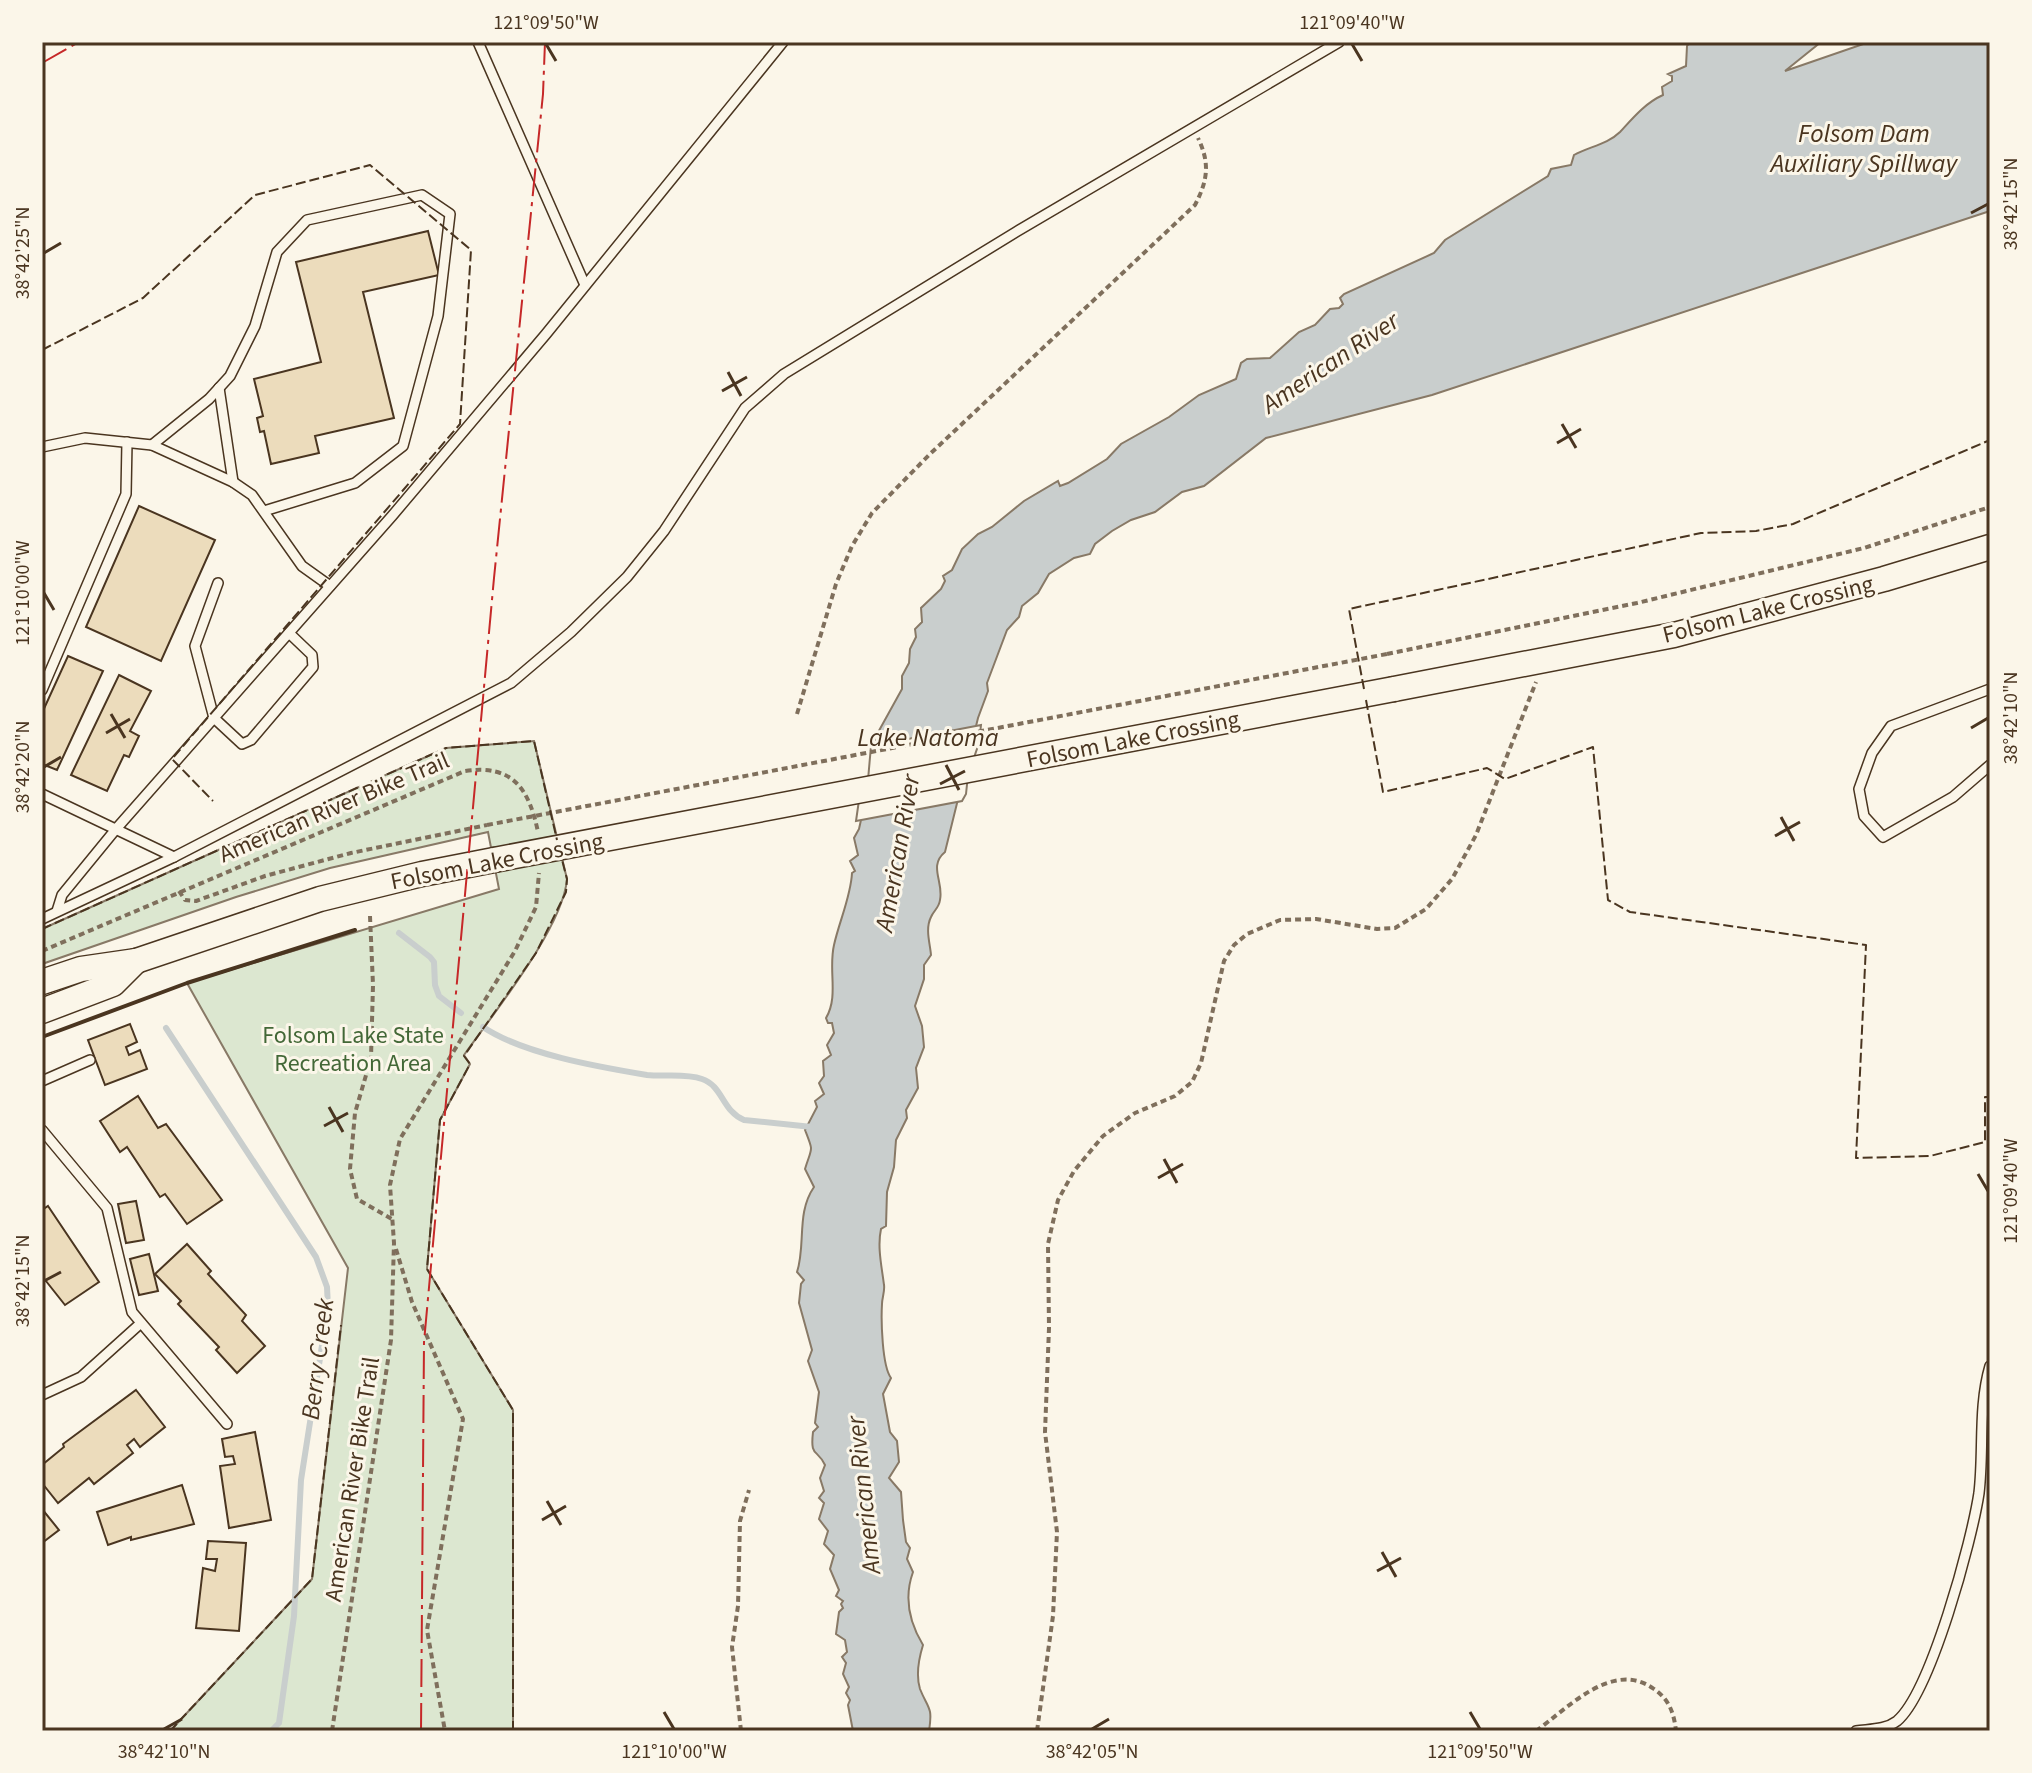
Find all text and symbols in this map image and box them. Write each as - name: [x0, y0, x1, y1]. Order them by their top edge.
- text: 121°09'50"W: [493, 9, 599, 37]
- text: 121°09'40"W: [1299, 9, 1405, 37]
- water label: Folsom Dam Auxiliary Spillway: [1769, 115, 1959, 182]
- text: 38°42'15"N: [1997, 158, 2025, 250]
- text: 38°42'25"N: [9, 207, 37, 299]
- water label: American River: [1252, 302, 1407, 423]
- text: 121°10'00"W: [9, 540, 37, 646]
- street label: Folsom Lake Crossing: [1659, 566, 1877, 653]
- text: 38°42'10"N: [1997, 672, 2025, 764]
- street label: Folsom Lake Crossing: [1024, 702, 1243, 777]
- water label: Lake Natoma: [857, 719, 999, 756]
- text: 38°42'20"N: [9, 721, 37, 813]
- street label: American River Bike Trail: [214, 743, 455, 872]
- water label: American River: [865, 771, 930, 936]
- street label: Folsom Lake Crossing: [388, 824, 607, 899]
- park label: Folsom Lake State Recreation Area: [262, 1018, 444, 1081]
- text: 121°09'40"W: [1997, 1138, 2025, 1244]
- text: 38°42'15"N: [9, 1235, 37, 1327]
- water label: Berry Creek: [292, 1295, 343, 1422]
- street label: American River Bike Trail: [316, 1354, 389, 1604]
- water label: American River: [837, 1413, 890, 1578]
- text: 38°42'10"N: [118, 1738, 210, 1766]
- text: 121°10'00"W: [621, 1738, 727, 1766]
- text: 38°42'05"N: [1046, 1738, 1138, 1766]
- text: 121°09'50"W: [1427, 1738, 1533, 1766]

